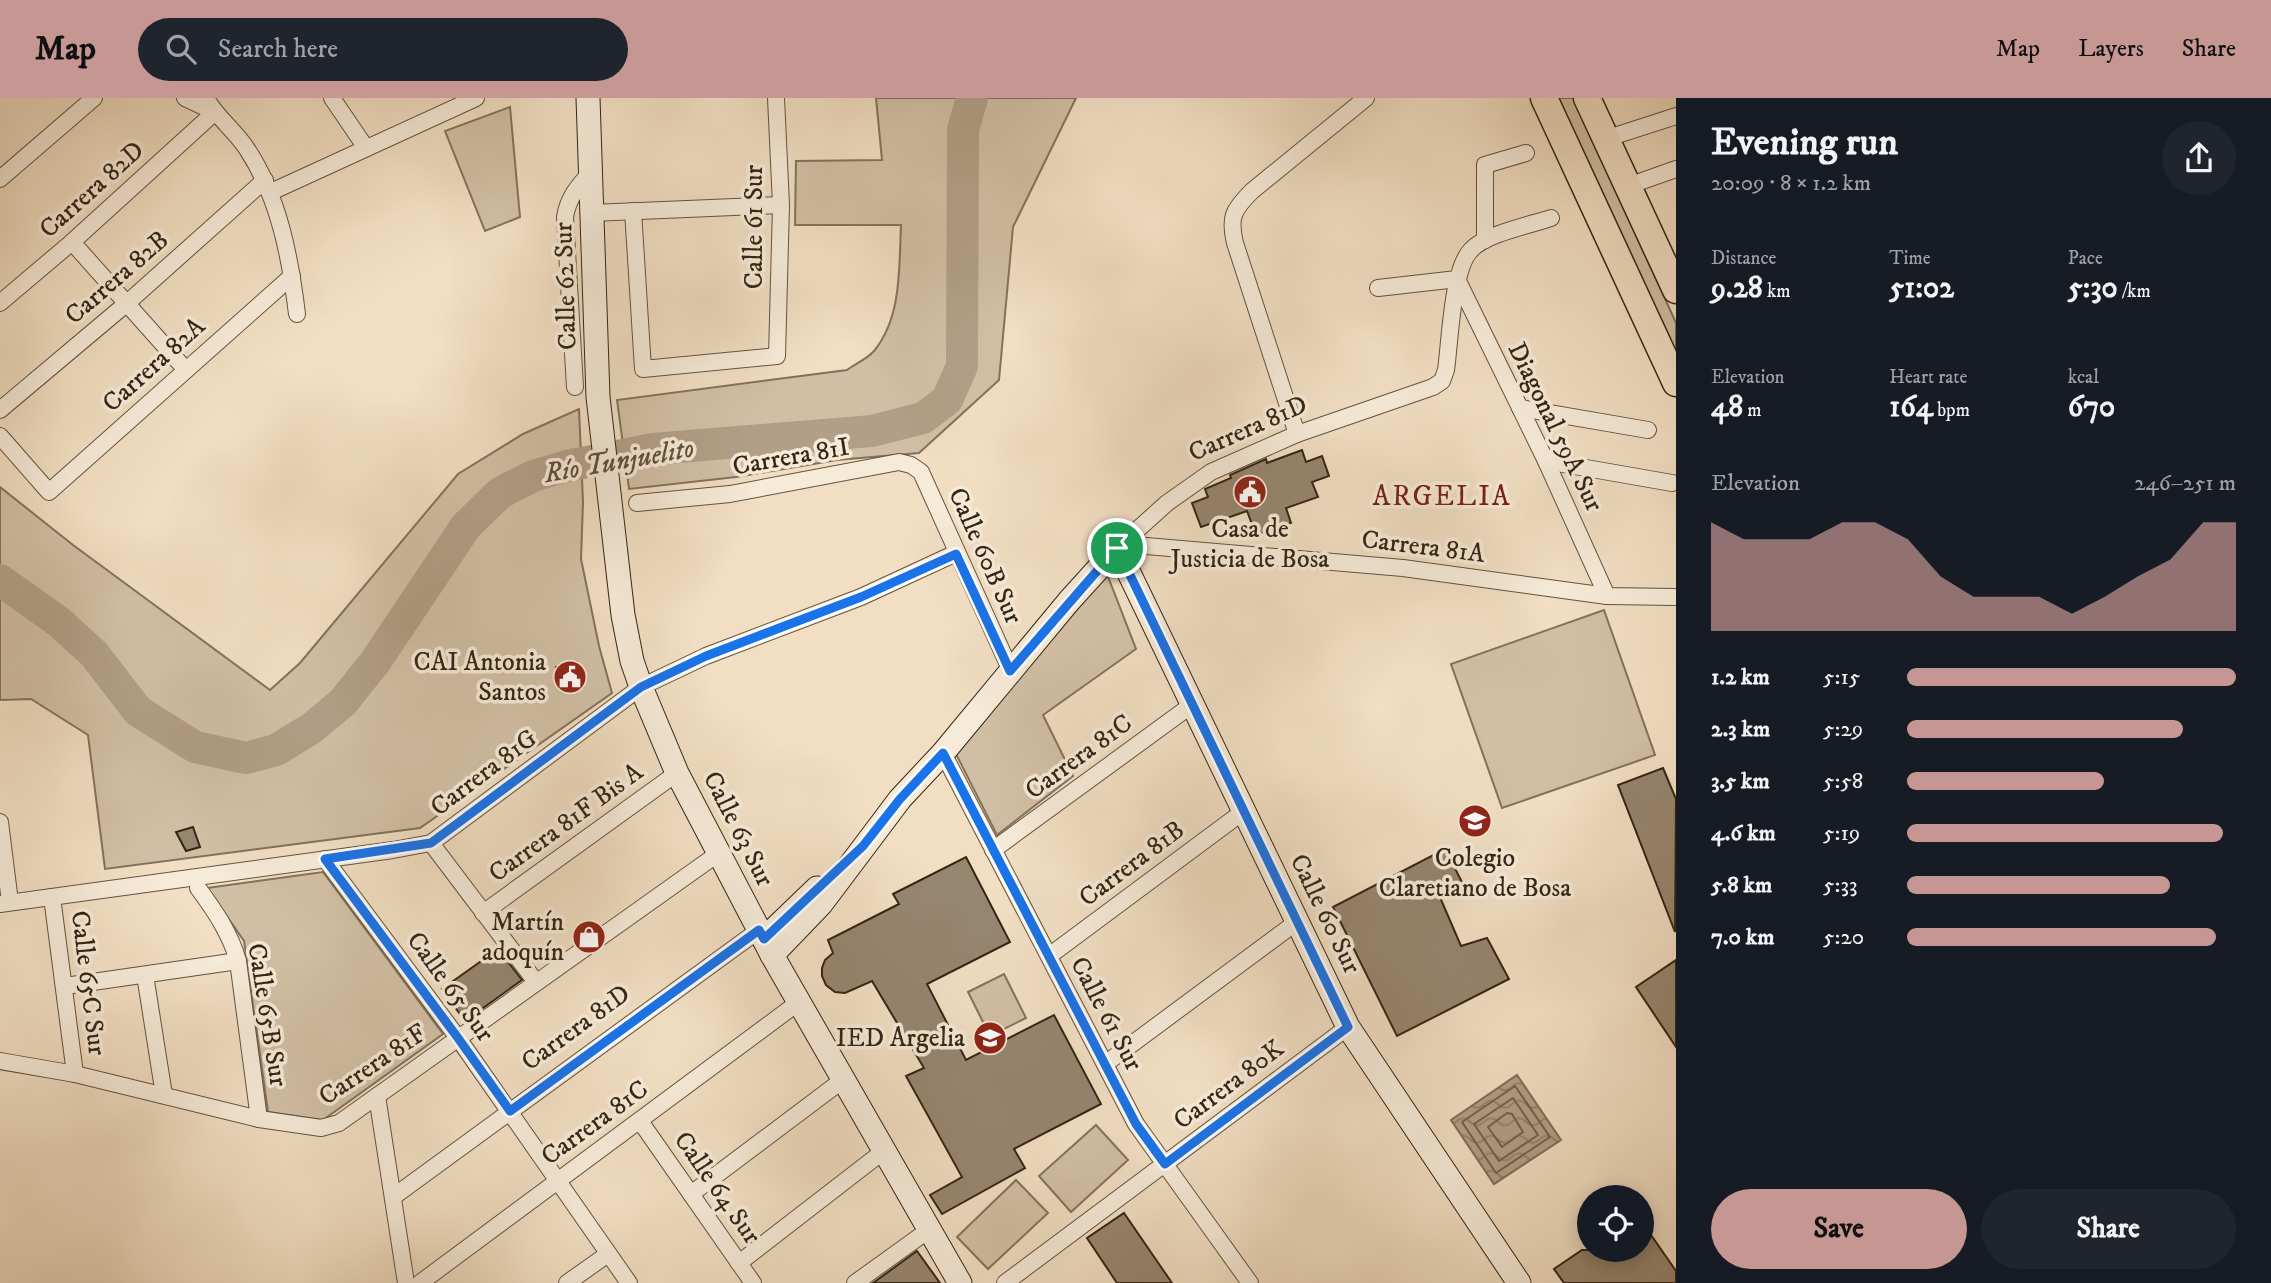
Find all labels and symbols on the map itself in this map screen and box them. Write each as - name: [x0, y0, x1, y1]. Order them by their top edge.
- street label: Carrera 82D: [33, 134, 151, 246]
- street label: Calle 61 Sur: [738, 164, 771, 289]
- street label: Calle 62 Sur: [547, 221, 585, 351]
- street label: Carrera 82B: [58, 224, 176, 332]
- street label: Carrera 82A: [96, 310, 213, 420]
- street label: Diagonal 59A Sur: [1500, 337, 1610, 517]
- street label: Carrera 81D: [1183, 388, 1313, 470]
- water label: Río Tunjuelito: [540, 431, 697, 492]
- street label: Carrera 81I: [730, 431, 852, 483]
- public building icon: Casa de Justicia de Bosa: [1231, 473, 1269, 511]
- district label: ARGELIA: [1372, 479, 1512, 514]
- street label: Calle 60B Sur: [940, 483, 1030, 630]
- place label: Casa de Justicia de Bosa: [1169, 513, 1329, 576]
- pin: [1087, 518, 1147, 578]
- street label: Carrera 81A: [1360, 523, 1487, 571]
- place label: CAI Antonia Santos: [414, 646, 546, 709]
- public building icon: CAI Antonia Santos: [551, 658, 589, 696]
- street label: Carrera 81C: [1019, 707, 1139, 807]
- street label: Carrera 81G: [424, 722, 544, 824]
- street label: Carrera 81F Bis A: [482, 756, 650, 890]
- street label: Calle 63 Sur: [695, 766, 781, 892]
- school or university icon: Colegio Claretiano de Bosa: [1456, 802, 1494, 840]
- street label: Carrera 81B: [1073, 814, 1191, 914]
- place label: Colegio Claretiano de Bosa: [1379, 842, 1571, 905]
- street label: Calle 60 Sur: [1282, 849, 1368, 980]
- place label: Martín adoquín: [482, 906, 564, 969]
- street label: Calle 65C Sur: [63, 909, 113, 1057]
- shop icon: Martín adoquín: [570, 918, 608, 956]
- street label: Calle 65 Sur: [399, 925, 501, 1049]
- street label: Calle 65B Sur: [239, 941, 295, 1089]
- street label: Calle 61 Sur: [1062, 951, 1150, 1077]
- street label: Carrera 81D: [515, 977, 637, 1079]
- street label: Carrera 81F: [313, 1017, 433, 1113]
- school or university icon: IED Argelia: [971, 1019, 1009, 1057]
- place label: IED Argelia: [836, 1022, 965, 1055]
- street label: Carrera 80K: [1167, 1032, 1291, 1137]
- street label: Carrera 81C: [535, 1073, 655, 1173]
- street label: Calle 64 Sur: [666, 1125, 768, 1251]

